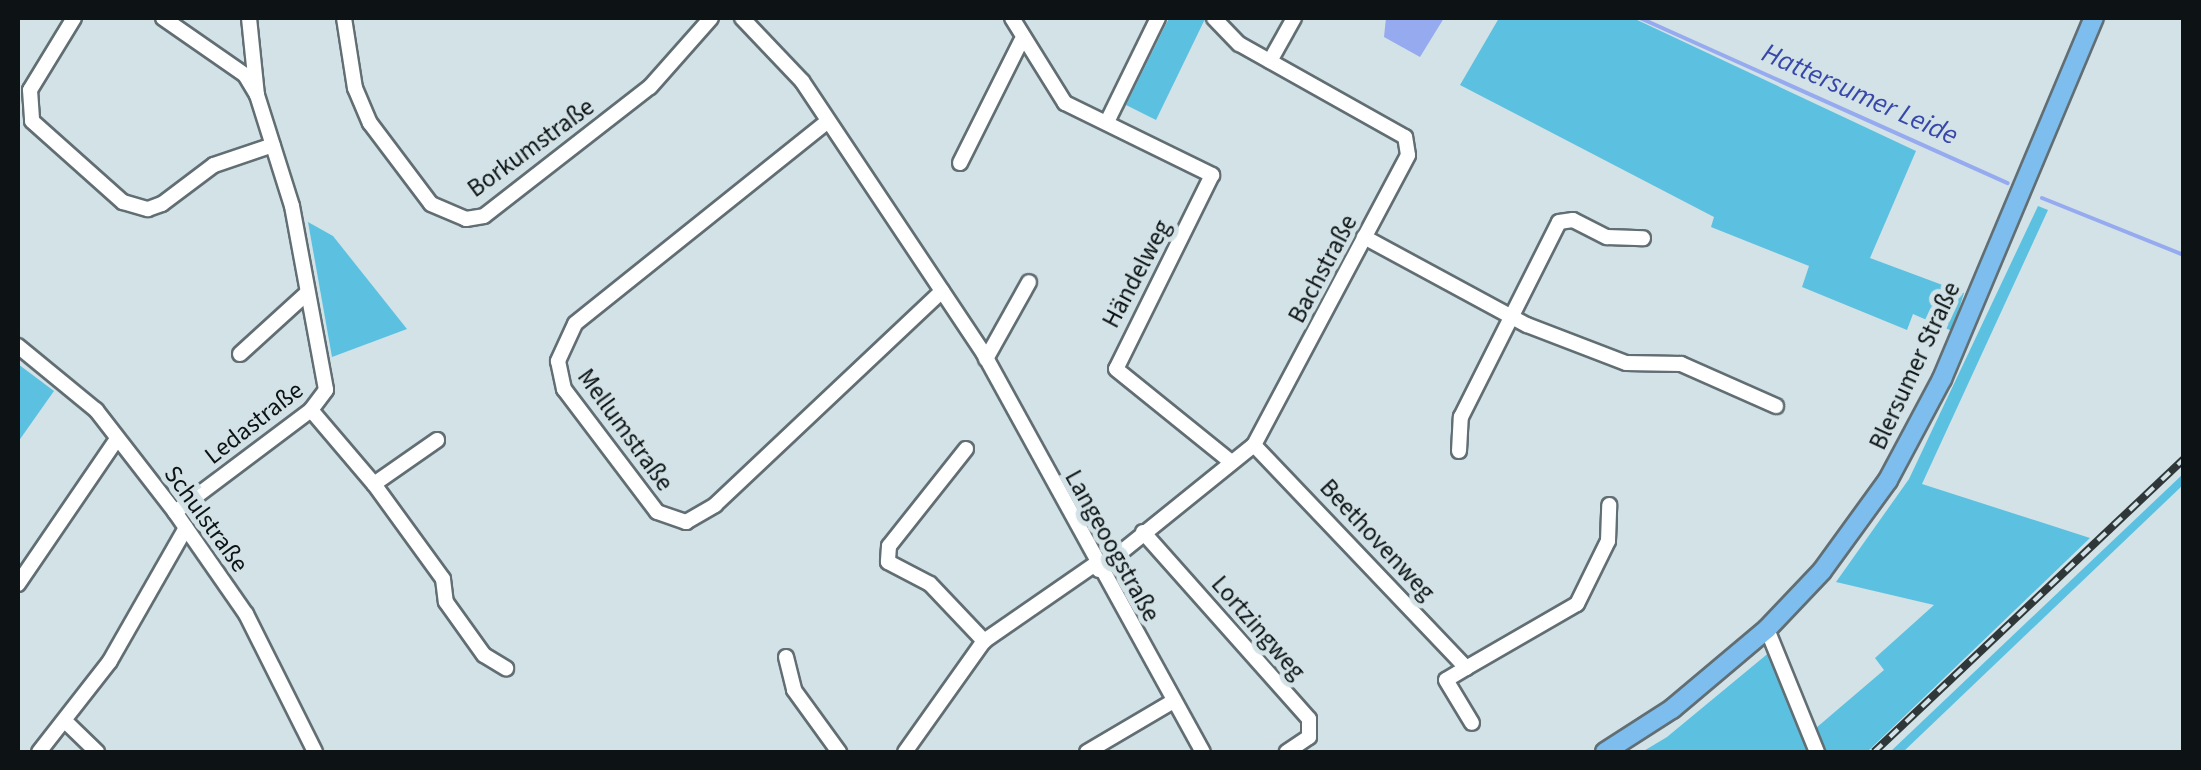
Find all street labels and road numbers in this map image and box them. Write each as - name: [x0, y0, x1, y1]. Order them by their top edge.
- street label: Borkumstraße: [462, 92, 600, 204]
- street label: Bachstraße: [1282, 210, 1364, 328]
- street label: Händelweg: [1096, 215, 1178, 333]
- street label: Blersumer Straße: [1863, 277, 1967, 455]
- street label: Mellumstraße: [571, 363, 679, 497]
- street label: Ledastraße: [199, 375, 309, 471]
- street label: Schulstraße: [157, 460, 255, 578]
- street label: Langeoogstraße: [1058, 465, 1166, 627]
- street label: Beethovenweg: [1313, 473, 1441, 607]
- street label: Lortzingweg: [1205, 570, 1311, 686]

